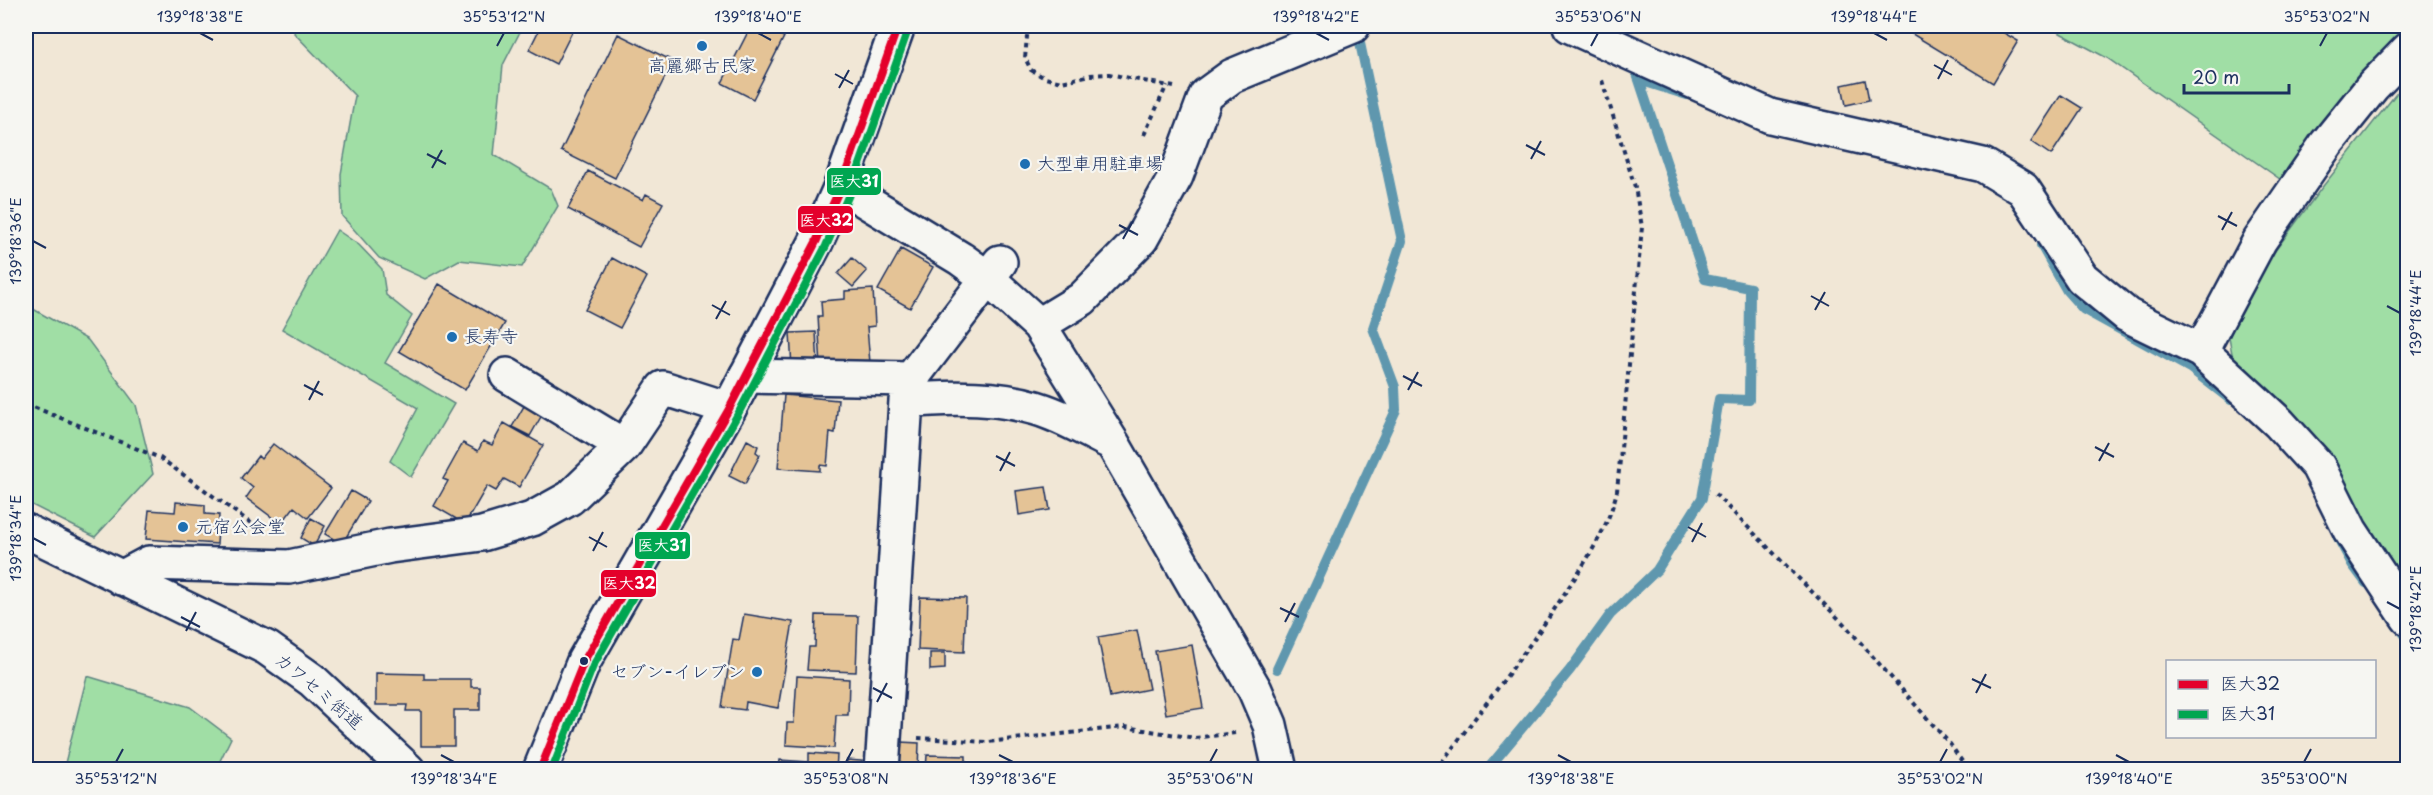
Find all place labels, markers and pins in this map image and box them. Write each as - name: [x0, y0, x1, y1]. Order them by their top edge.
- marker: 高麗郷古民家: [695, 39, 709, 53]
- place label: 高麗郷古民家: [648, 51, 756, 78]
- place label: 大型車用駐車場: [1037, 149, 1163, 176]
- marker: 大型車用駐車場: [1018, 157, 1032, 171]
- place label: 長寿寺: [464, 322, 518, 349]
- marker: 長寿寺: [445, 330, 459, 344]
- place label: 元宿公会堂: [195, 512, 285, 539]
- marker: 元宿公会堂: [176, 520, 190, 534]
- unlabelled marker: [578, 655, 590, 667]
- place label: セブン-イレブン: [610, 657, 745, 684]
- marker: セブン-イレブン: [750, 665, 764, 679]

